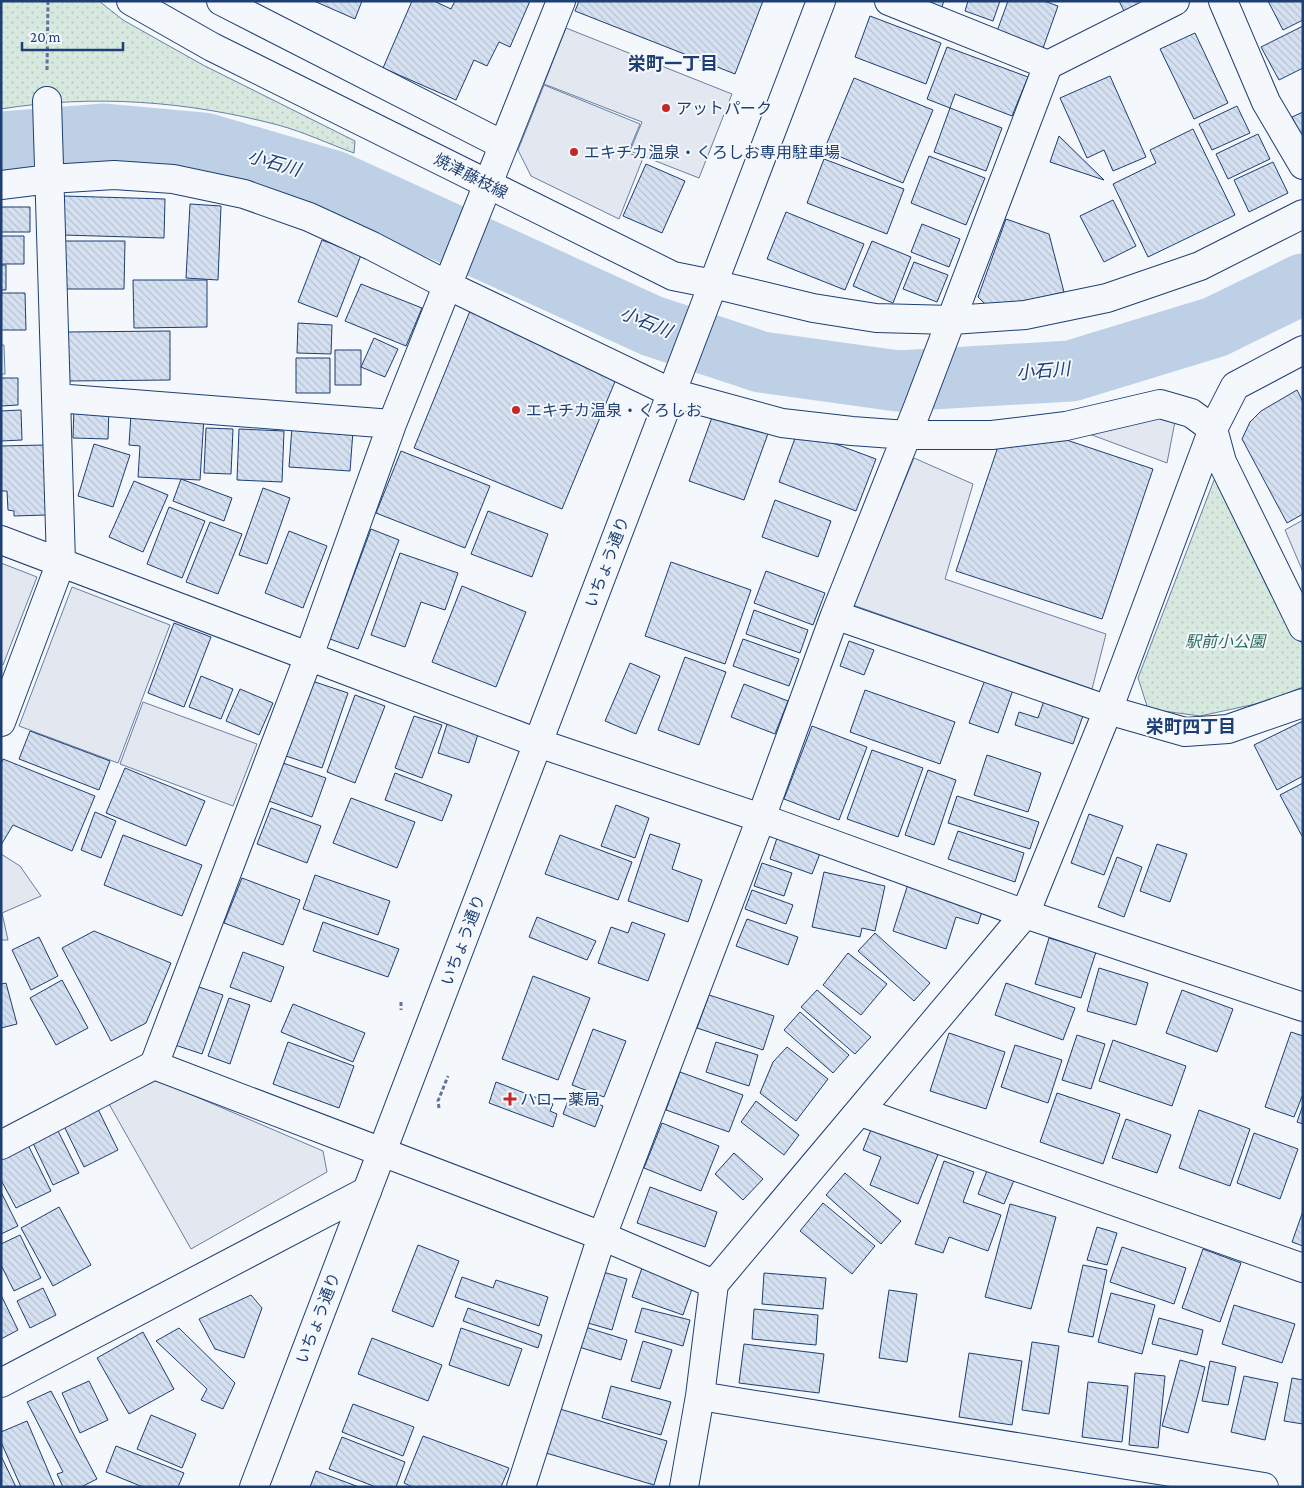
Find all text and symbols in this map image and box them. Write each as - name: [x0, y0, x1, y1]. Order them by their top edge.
- scale bar: [22, 20, 124, 52]
- text: 20 m: [30, 29, 61, 45]
- district label: 栄町一丁目: [628, 54, 718, 74]
- place label: アットパーク: [676, 100, 772, 117]
- marker: アットパーク: [660, 102, 672, 114]
- place label: エキチカ温泉・くろしお専用駐車場: [584, 144, 840, 161]
- water label: 小石川: [245, 146, 305, 181]
- marker: エキチカ温泉・くろしお専用駐車場: [568, 146, 580, 158]
- street label: 焼津藤枝線: [431, 150, 511, 202]
- water label: 小石川: [617, 303, 677, 342]
- water label: 小石川: [1015, 359, 1073, 383]
- place label: エキチカ温泉・くろしお: [526, 402, 702, 419]
- marker: エキチカ温泉・くろしお: [510, 404, 522, 416]
- street label: いちょう通り: [582, 514, 632, 610]
- park label: 駅前小公園: [1185, 633, 1267, 650]
- district label: 栄町四丁目: [1146, 717, 1236, 737]
- street label: いちょう通り: [438, 892, 488, 988]
- place label: ハロー薬局: [520, 1091, 600, 1108]
- marker: ハロー薬局: [504, 1093, 516, 1105]
- street label: いちょう通り: [293, 1270, 343, 1366]

